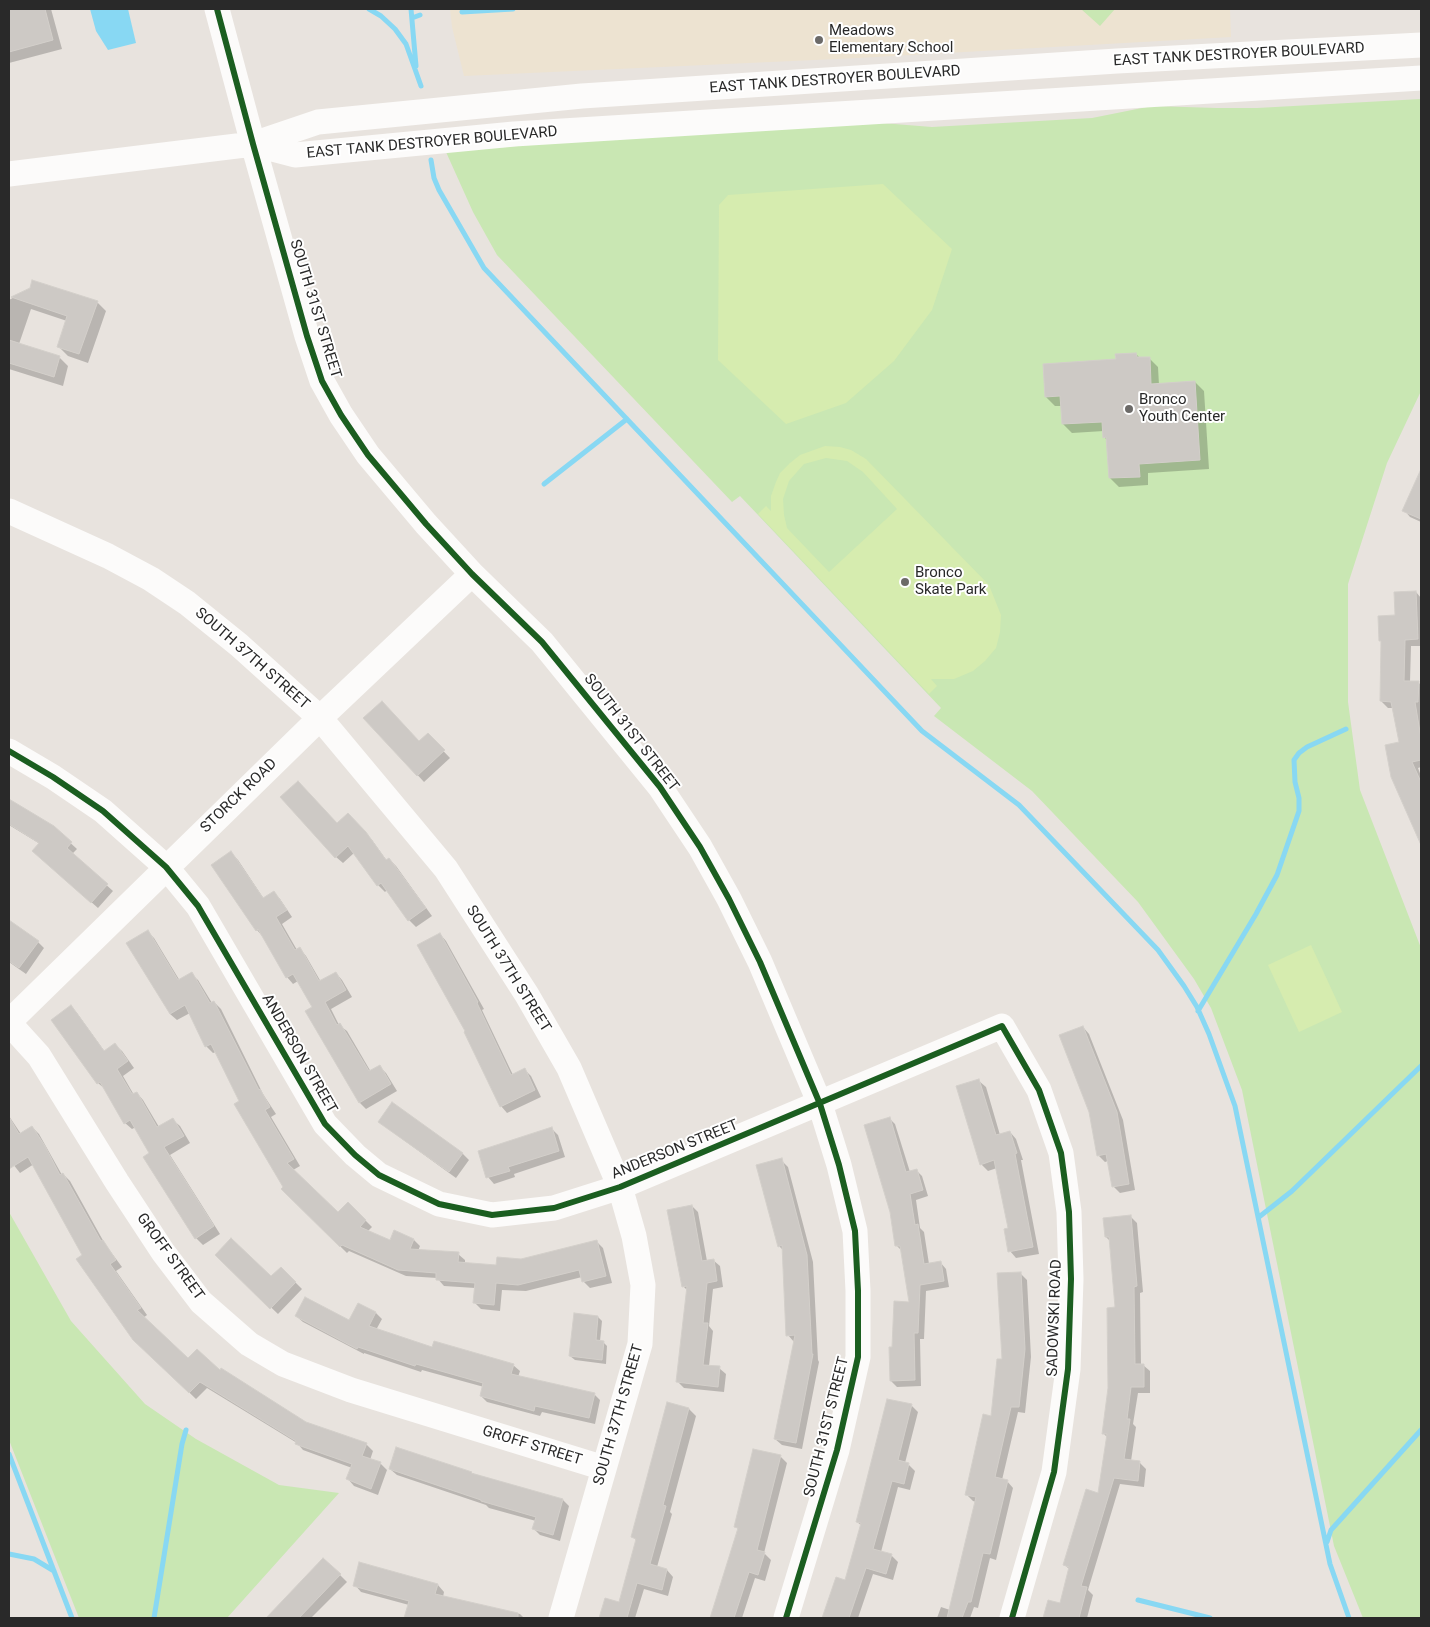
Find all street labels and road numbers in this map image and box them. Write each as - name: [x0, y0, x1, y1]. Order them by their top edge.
- street label: EAST TANK DESTROYER BOULEVARD: [1113, 39, 1365, 71]
- street label: EAST TANK DESTROYER BOULEVARD: [709, 62, 961, 98]
- street label: EAST TANK DESTROYER BOULEVARD: [306, 123, 558, 163]
- street label: SOUTH 31ST STREET: [285, 238, 345, 380]
- street label: SOUTH 37TH STREET: [191, 604, 313, 714]
- street label: SOUTH 31ST STREET: [580, 671, 682, 795]
- street label: STORCK ROAD: [197, 755, 281, 837]
- street label: SOUTH 37TH STREET: [462, 902, 554, 1036]
- street label: ANDERSON STREET: [257, 991, 341, 1117]
- street label: ANDERSON STREET: [609, 1116, 741, 1184]
- street label: GROFF STREET: [132, 1210, 208, 1304]
- street label: SADOWSKI ROAD: [1044, 1259, 1066, 1377]
- street label: SOUTH 37TH STREET: [590, 1342, 648, 1488]
- street label: SOUTH 31ST STREET: [801, 1355, 853, 1499]
- street label: GROFF STREET: [480, 1422, 584, 1470]

